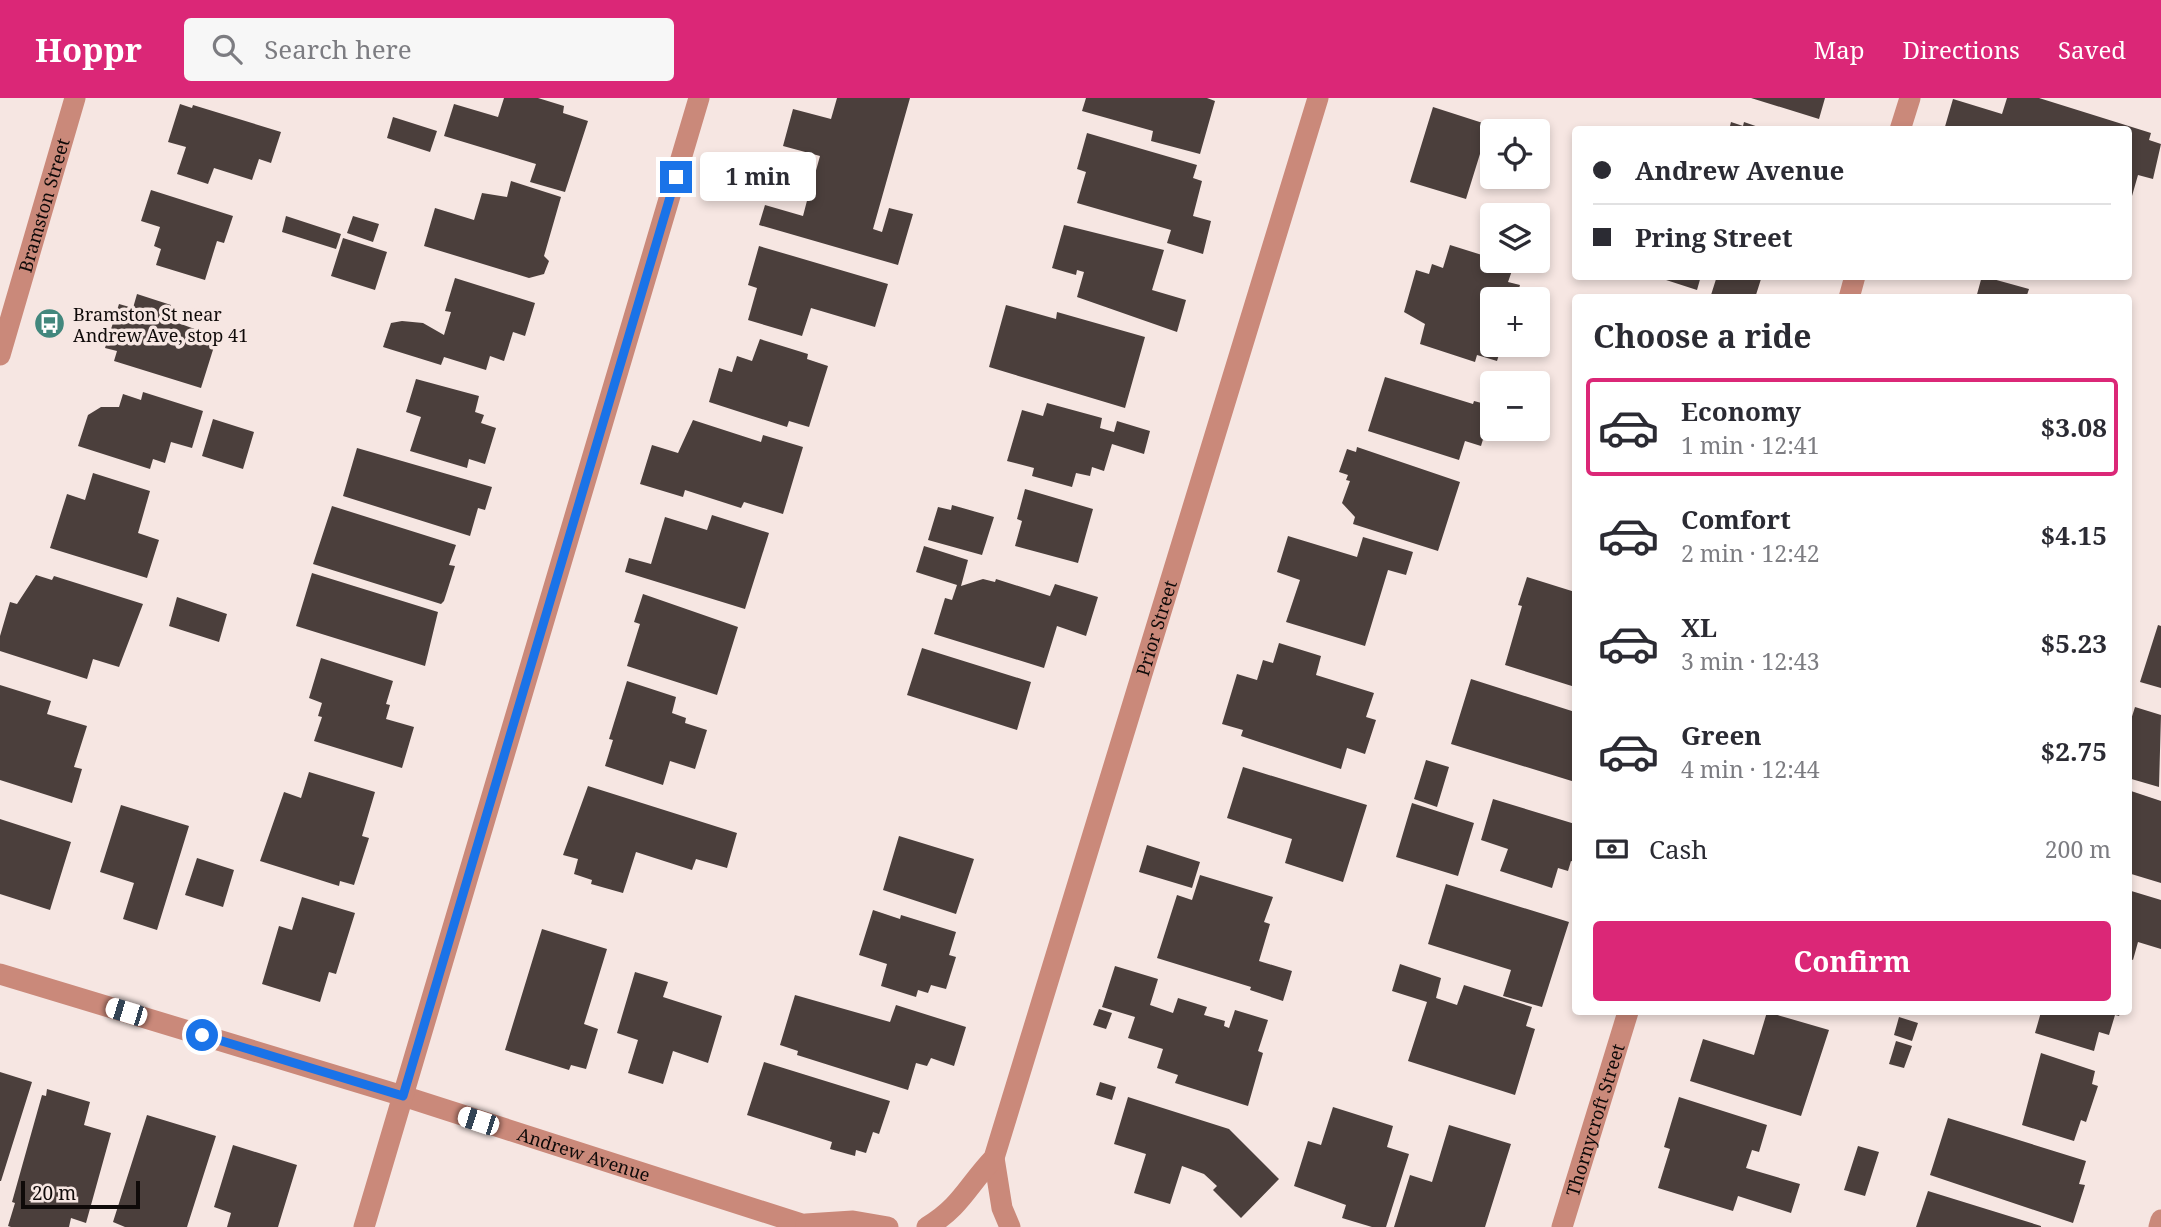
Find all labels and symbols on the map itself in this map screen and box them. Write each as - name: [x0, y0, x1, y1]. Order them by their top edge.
- street label: Bramston Street: [13, 135, 75, 275]
- callout: 1 min: [700, 153, 816, 202]
- route end: [660, 161, 692, 193]
- place label: Bramston St near Andrew Ave, stop 41: [73, 302, 248, 347]
- bus stop icon: Bramston St near Andrew Ave, stop 41: [33, 307, 67, 341]
- street label: Prior Street: [1130, 577, 1182, 679]
- car: [103, 996, 150, 1028]
- route start: [186, 1019, 218, 1051]
- street label: Thornycroft Street: [1560, 1041, 1630, 1199]
- car: [455, 1105, 502, 1137]
- street label: Andrew Avenue: [514, 1122, 653, 1187]
- scale bar: [21, 1178, 140, 1210]

